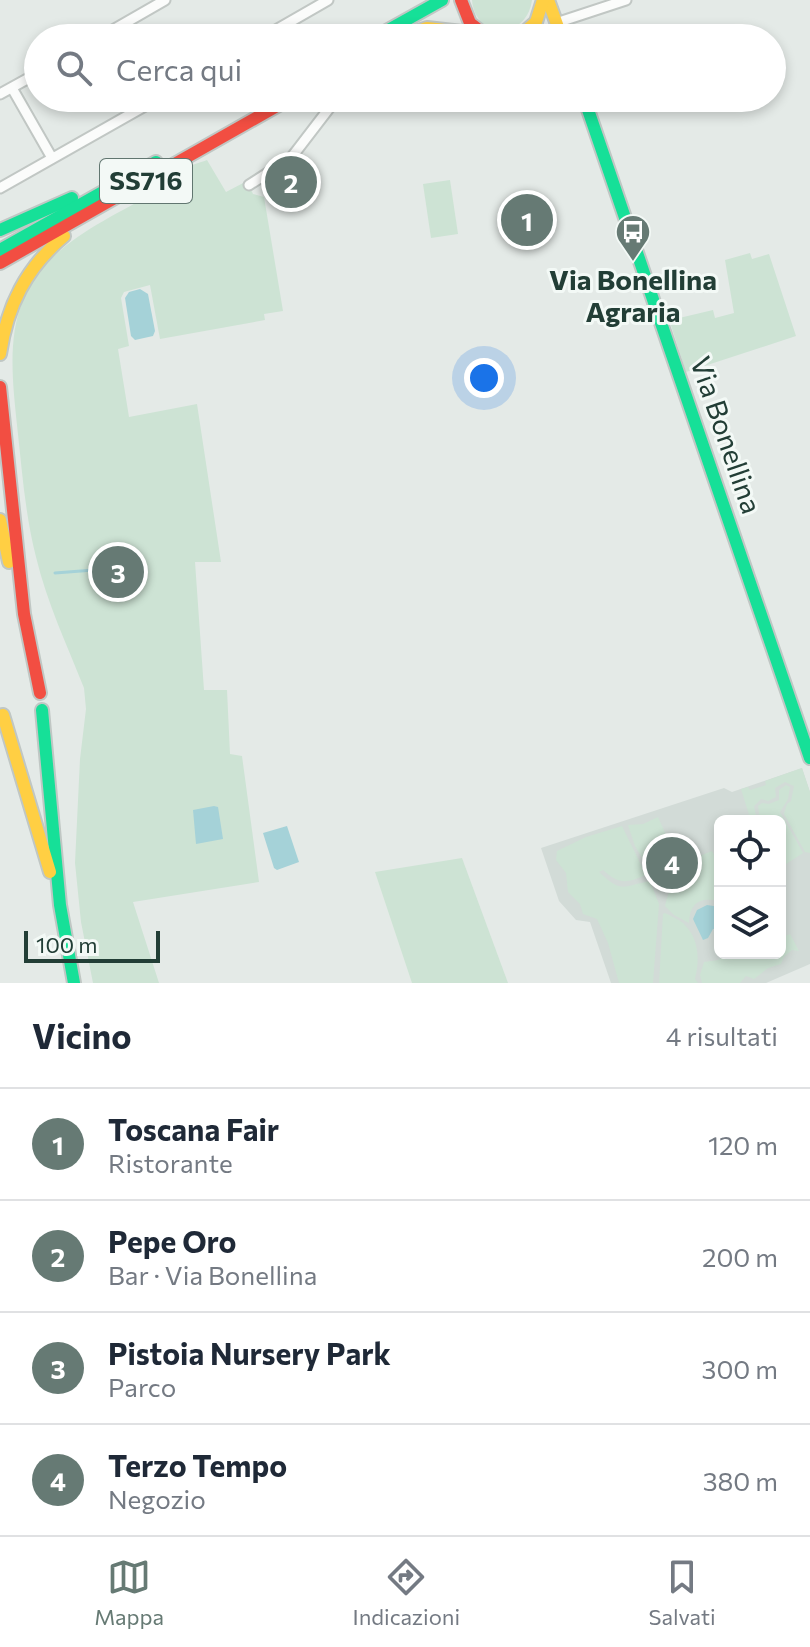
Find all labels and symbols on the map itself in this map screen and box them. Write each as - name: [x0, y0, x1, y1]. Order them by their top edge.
- pin: 2: [265, 152, 317, 212]
- road number: SS716: [100, 159, 192, 203]
- pin: 1: [501, 190, 553, 250]
- bus stop icon: Via Bonellina Agraria: [614, 213, 652, 263]
- place label: Via Bonellina Agraria: [549, 262, 717, 328]
- street label: Via Bonellina: [684, 352, 770, 518]
- your location: [464, 358, 504, 398]
- pin: 3: [92, 542, 144, 602]
- pin: 4: [646, 833, 698, 893]
- scale bar: [24, 927, 160, 963]

